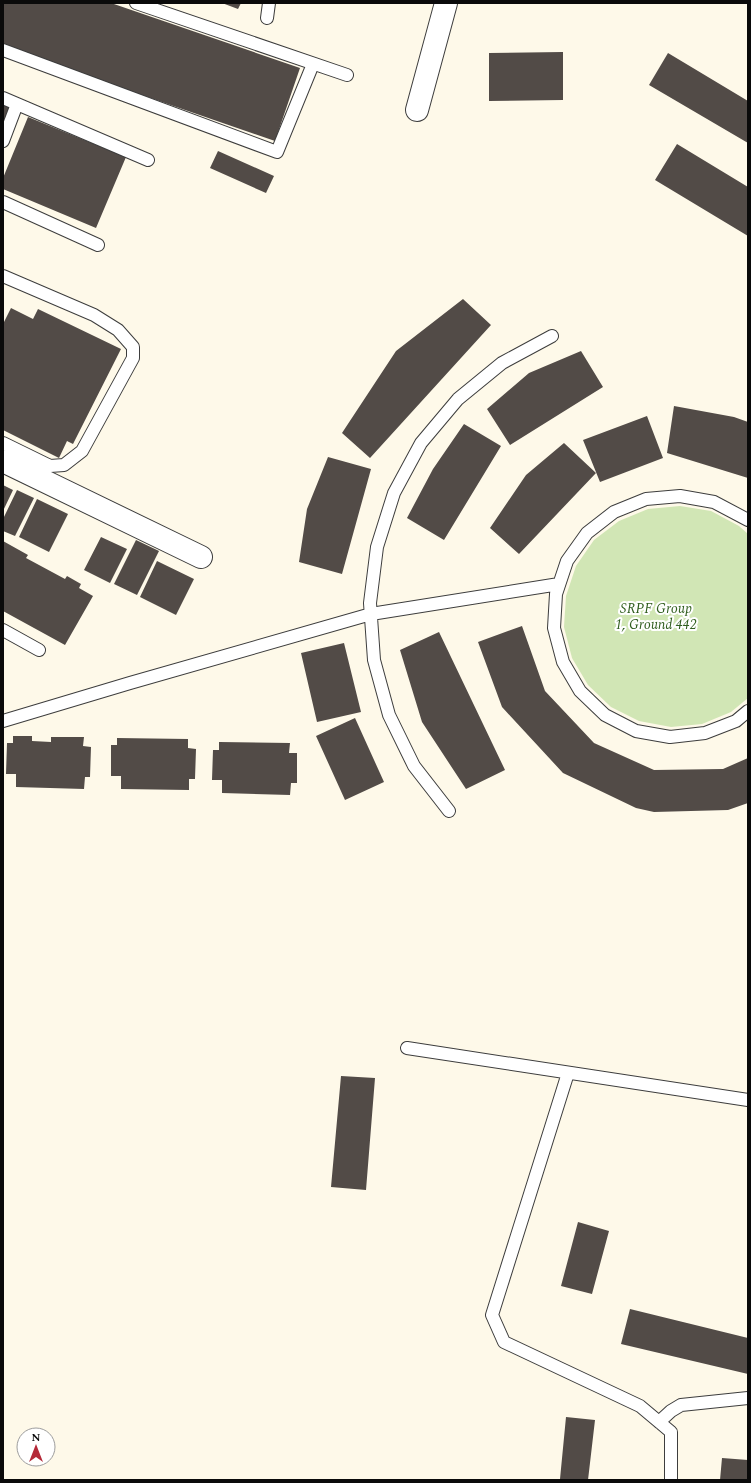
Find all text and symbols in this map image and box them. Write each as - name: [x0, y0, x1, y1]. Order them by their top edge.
- park label: SRPF Group 1, Ground 442: [615, 598, 697, 635]
- north arrow: [16, 1427, 56, 1467]
- text: N: [32, 1429, 41, 1446]

